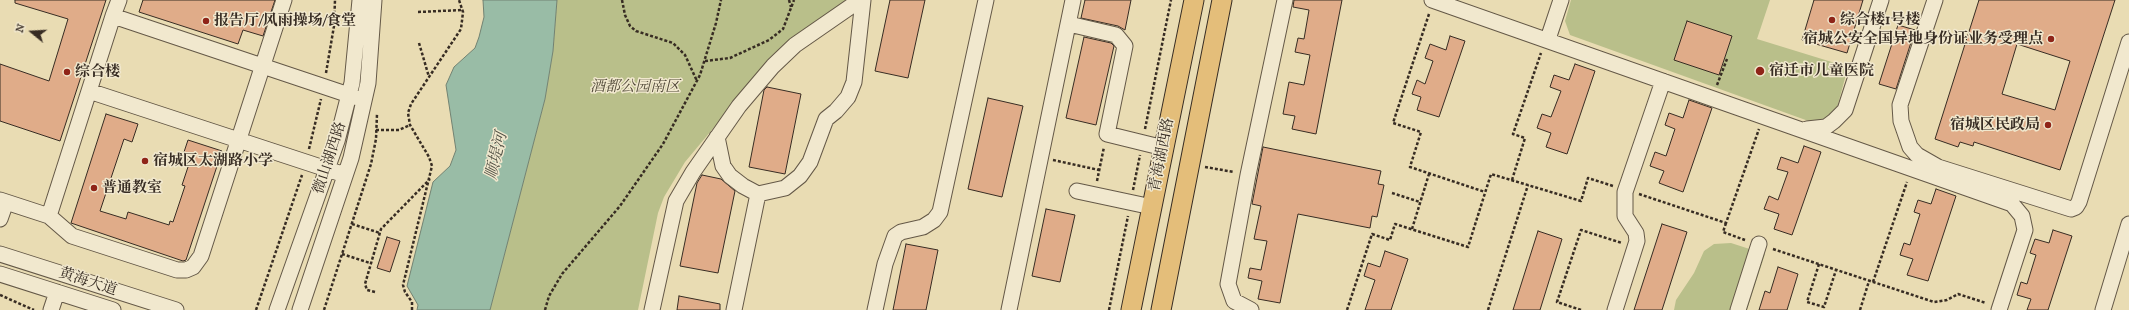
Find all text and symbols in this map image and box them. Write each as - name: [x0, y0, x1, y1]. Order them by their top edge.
- place label: 综合楼1号楼: [1840, 11, 1920, 29]
- north arrow: [12, 12, 52, 52]
- place label: 报告厅/风雨操场/食堂: [214, 12, 356, 30]
- marker: 综合楼1号楼: [1827, 15, 1837, 25]
- marker: 报告厅/风雨操场/食堂: [201, 16, 211, 26]
- text: N: [13, 22, 28, 34]
- place label: 宿城公安全国异地身份证业务受理点: [1803, 30, 2043, 48]
- marker: 宿城公安全国异地身份证业务受理点: [2046, 34, 2056, 44]
- place label: 宿迁市儿童医院: [1769, 62, 1874, 80]
- place label: 综合楼: [75, 63, 120, 81]
- marker: 宿迁市儿童医院: [1754, 65, 1766, 77]
- marker: 综合楼: [62, 67, 72, 77]
- park label: 酒都公园南区: [590, 78, 680, 96]
- street label: 青海湖西路: [1146, 116, 1178, 194]
- place label: 宿城区民政局: [1950, 116, 2040, 134]
- street label: 微山湖西路: [310, 120, 350, 196]
- marker: 宿城区民政局: [2043, 120, 2053, 130]
- water label: 顺堤河: [482, 130, 512, 182]
- place label: 宿城区太湖路小学: [153, 152, 273, 170]
- marker: 宿城区太湖路小学: [140, 156, 150, 166]
- place label: 普通教室: [102, 179, 162, 197]
- marker: 普通教室: [89, 183, 99, 193]
- street label: 黄海大道: [57, 264, 119, 300]

